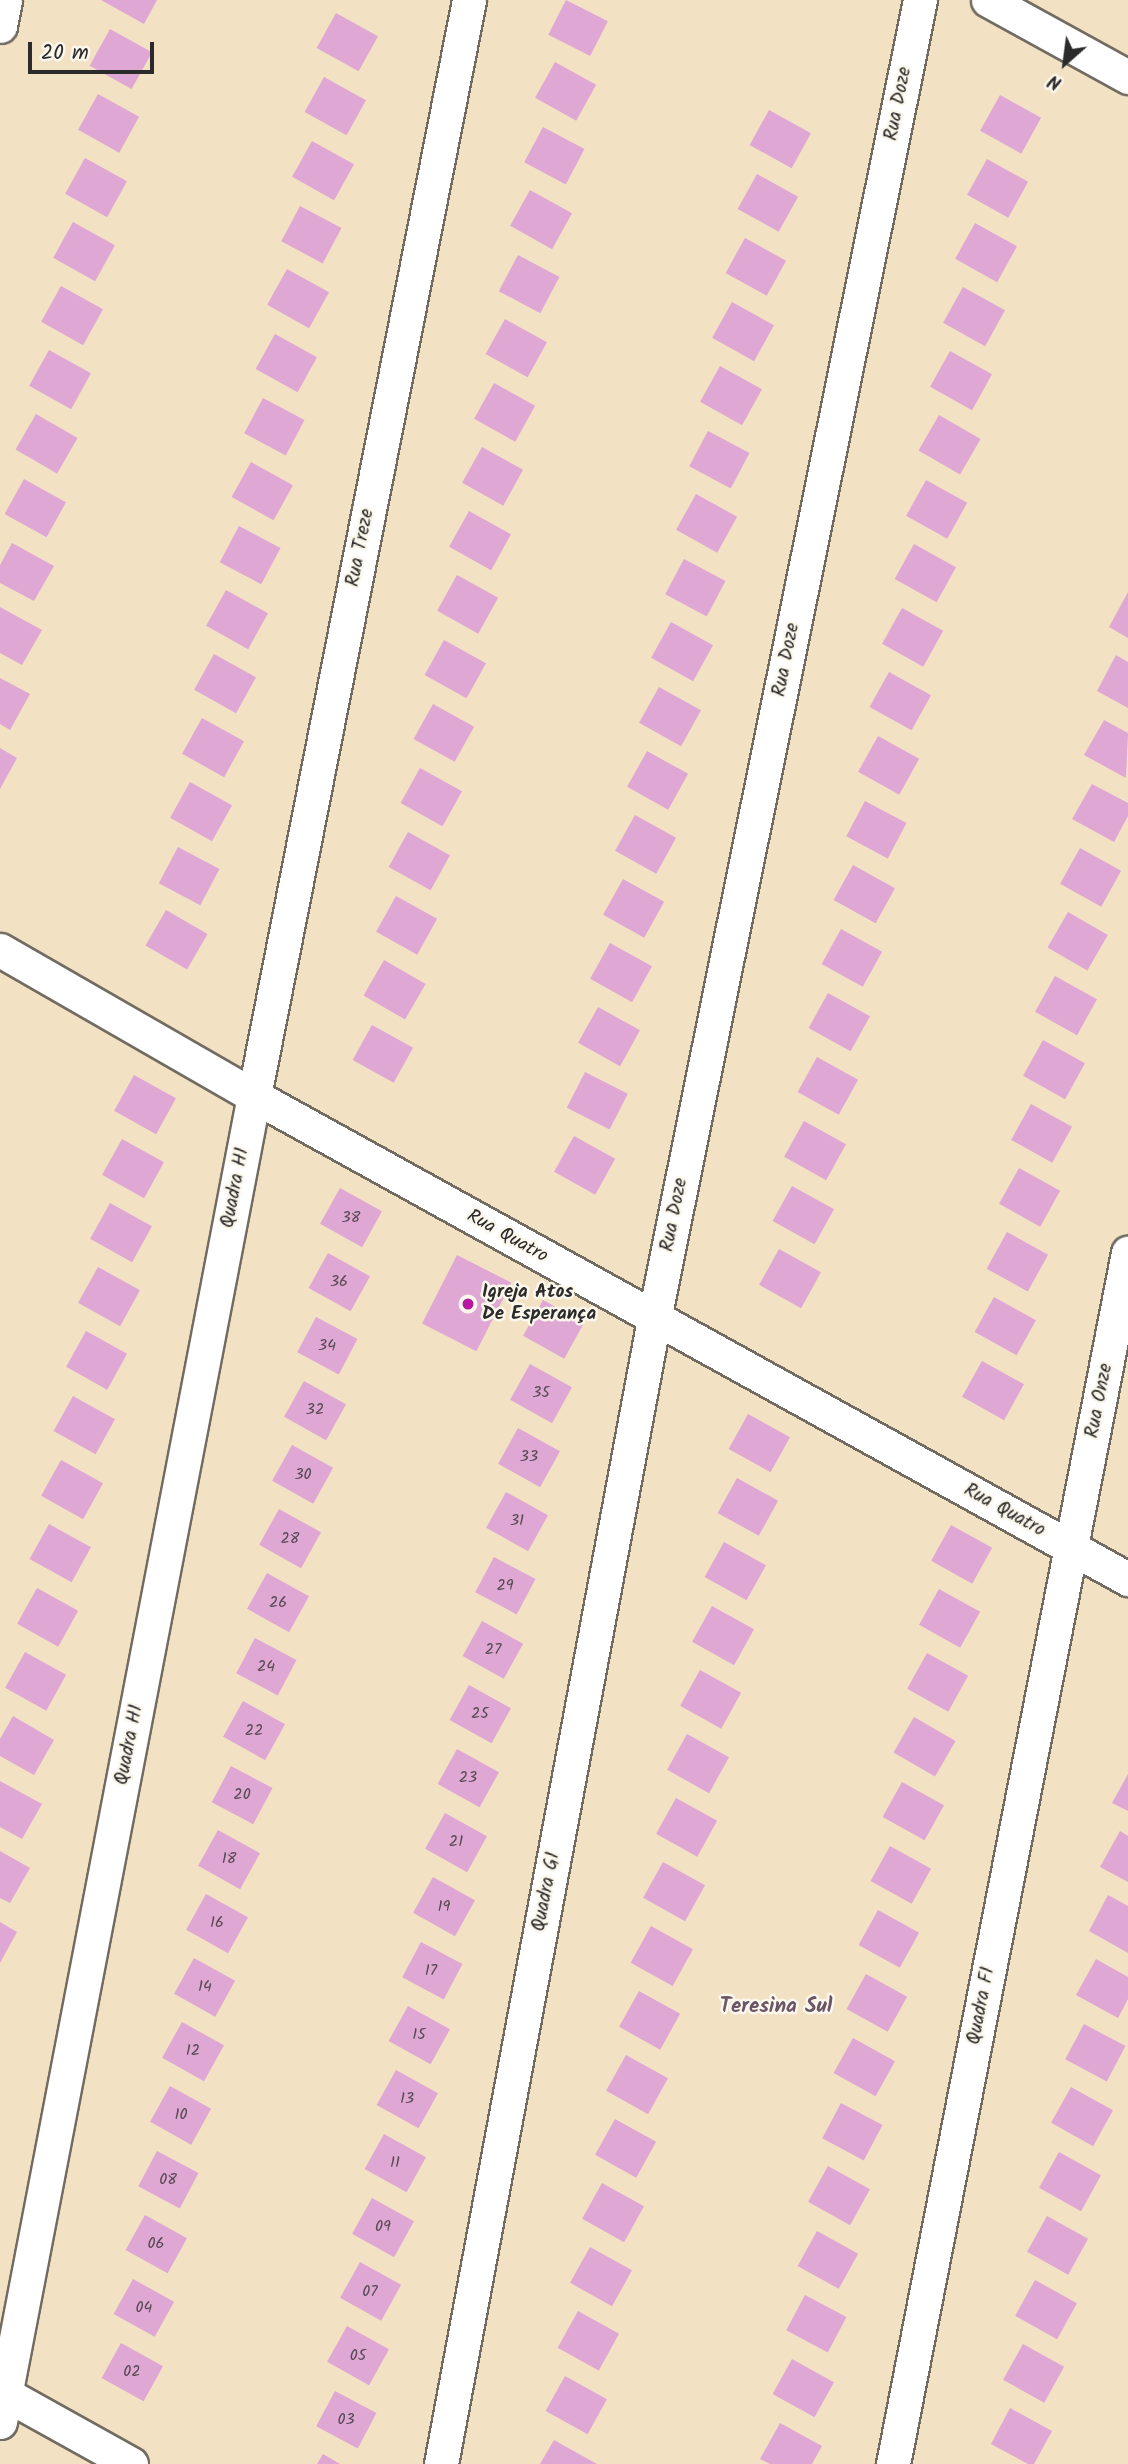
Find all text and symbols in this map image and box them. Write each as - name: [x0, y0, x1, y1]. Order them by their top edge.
- scale bar: [32, 28, 158, 72]
- north arrow: [1030, 28, 1100, 98]
- text: 20 m: [41, 37, 89, 70]
- street label: Rua Doze: [881, 65, 917, 143]
- text: N: [1043, 65, 1067, 98]
- street label: Rua Treze: [342, 507, 380, 589]
- street label: Rua Doze: [769, 621, 805, 699]
- street label: Quadra H1: [217, 1146, 255, 1230]
- street label: Rua Doze: [657, 1176, 693, 1254]
- street label: Rua Quatro: [462, 1205, 552, 1269]
- house number: 38: [342, 1208, 360, 1228]
- house number: 36: [330, 1272, 348, 1292]
- place label: Igreja Atos De Esperança: [482, 1282, 596, 1326]
- marker: Igreja Atos De Esperança: [460, 1296, 476, 1312]
- house number: 34: [318, 1336, 336, 1356]
- street label: Rua Onze: [1082, 1362, 1118, 1440]
- house number: 35: [532, 1383, 550, 1403]
- house number: 32: [306, 1400, 324, 1420]
- house number: 33: [520, 1447, 538, 1467]
- house number: 30: [294, 1465, 312, 1485]
- street label: Rua Quatro: [959, 1479, 1049, 1543]
- house number: 31: [510, 1511, 524, 1531]
- house number: 28: [281, 1529, 299, 1549]
- house number: 29: [496, 1576, 514, 1596]
- house number: 26: [269, 1593, 287, 1613]
- house number: 27: [485, 1640, 501, 1660]
- house number: 24: [257, 1657, 275, 1677]
- street label: Quadra H1: [111, 1703, 149, 1787]
- house number: 25: [471, 1704, 489, 1724]
- house number: 22: [245, 1721, 263, 1741]
- house number: 23: [459, 1768, 477, 1788]
- house number: 20: [233, 1785, 251, 1805]
- house number: 21: [449, 1832, 463, 1852]
- house number: 18: [222, 1849, 236, 1869]
- street label: Quadra G1: [528, 1851, 566, 1933]
- house number: 19: [438, 1897, 450, 1917]
- house number: 16: [210, 1913, 224, 1933]
- house number: 17: [425, 1961, 437, 1981]
- street label: Quadra F1: [963, 1965, 1001, 2047]
- house number: 14: [198, 1977, 212, 1997]
- district label: Teresina Sul: [720, 1994, 832, 2020]
- house number: 15: [412, 2025, 426, 2045]
- house number: 12: [186, 2041, 200, 2061]
- house number: 13: [400, 2089, 414, 2109]
- house number: 10: [174, 2105, 188, 2125]
- house number: 11: [390, 2153, 400, 2173]
- house number: 08: [159, 2170, 177, 2190]
- house number: 09: [375, 2217, 391, 2237]
- house number: 06: [148, 2234, 164, 2254]
- house number: 07: [362, 2282, 378, 2302]
- house number: 04: [136, 2298, 152, 2318]
- house number: 05: [350, 2346, 366, 2366]
- house number: 02: [123, 2362, 141, 2382]
- house number: 03: [337, 2410, 355, 2430]

